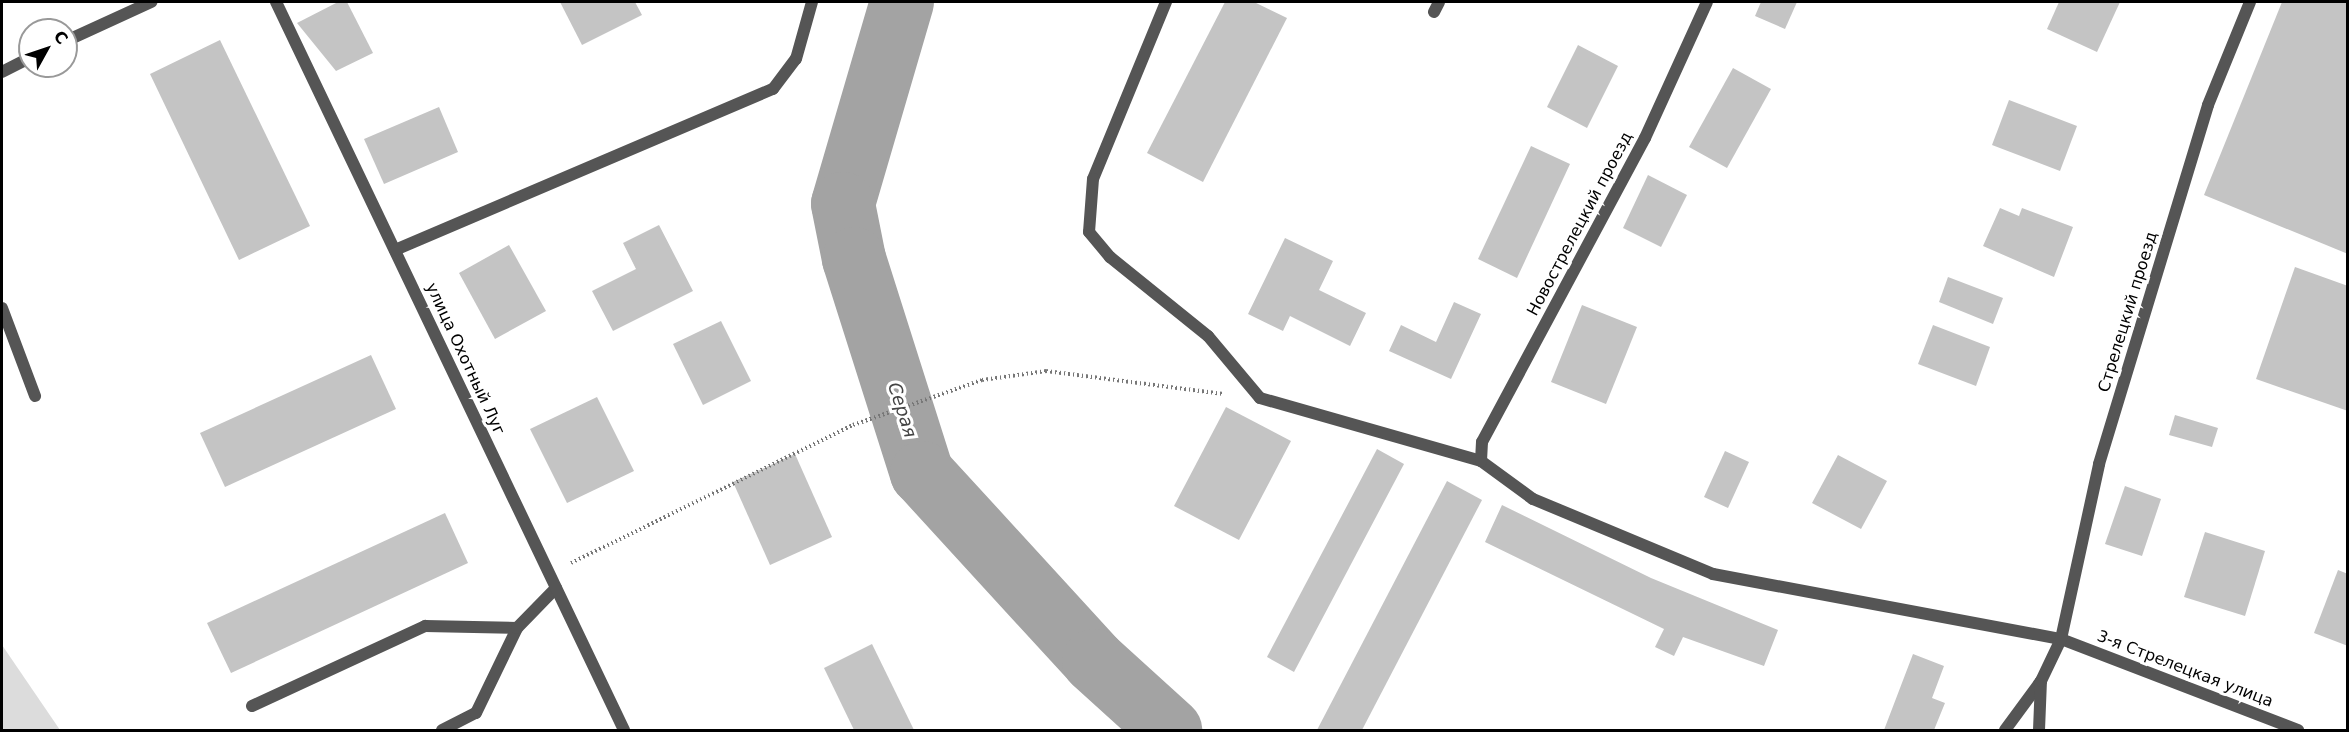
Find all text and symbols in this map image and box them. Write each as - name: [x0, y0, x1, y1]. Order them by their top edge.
- north arrow: [18, 18, 78, 78]
- text: С: [50, 27, 72, 48]
- street label: Новострелецкий проезд: [1523, 129, 1637, 319]
- street label: Стрелецкий проезд: [2094, 229, 2162, 395]
- street label: улица Охотный Луг: [421, 280, 509, 438]
- water label: Серая: [883, 380, 921, 440]
- street label: 3-я Стрелецкая улица: [2094, 627, 2276, 711]

